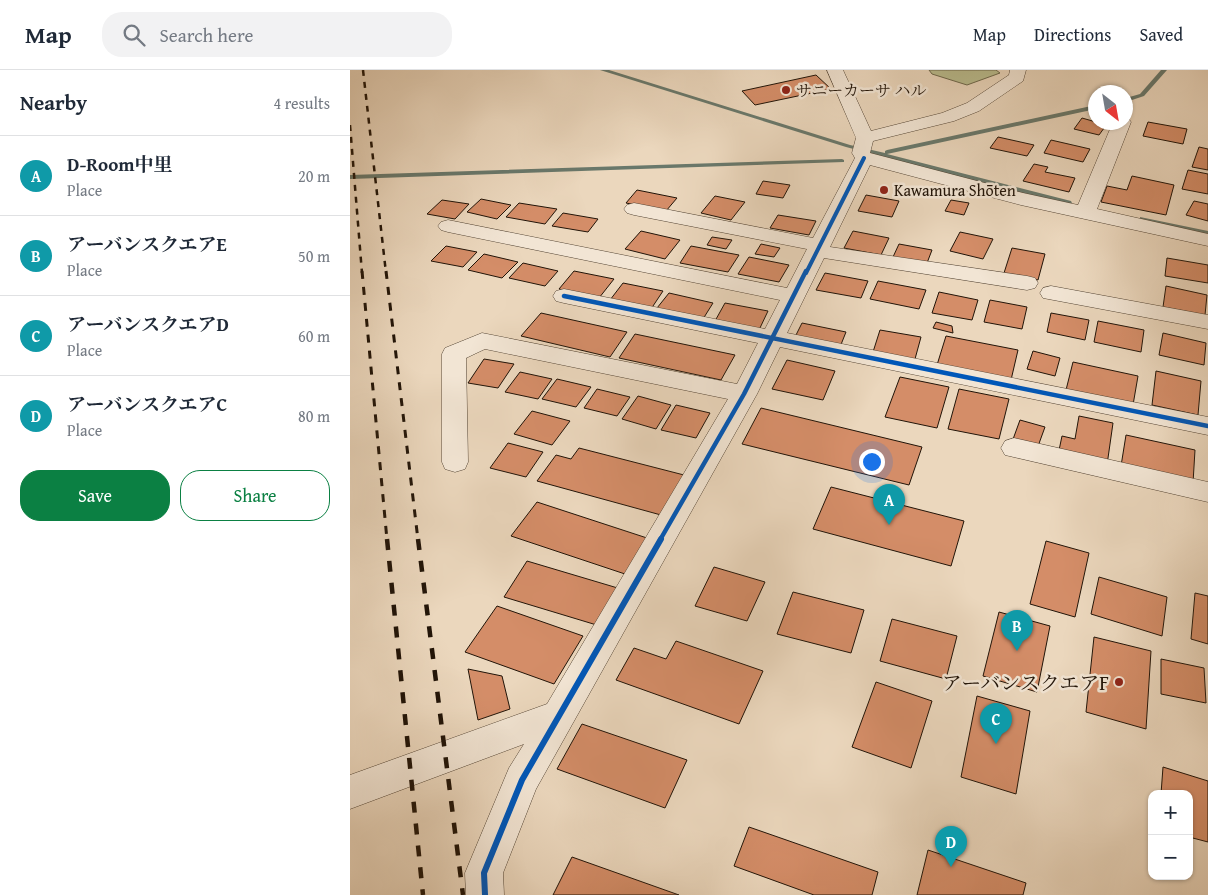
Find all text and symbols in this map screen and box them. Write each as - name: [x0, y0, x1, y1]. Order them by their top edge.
- search box: [102, 12, 452, 57]
- text: Map: [25, 17, 72, 52]
- icon: search: [120, 21, 148, 49]
- text: Search here: [160, 21, 253, 49]
- text: Map: [973, 21, 1006, 48]
- text: Directions: [1034, 21, 1111, 48]
- text: Saved: [1139, 21, 1183, 48]
- place label: サニーカーサ ハル: [796, 78, 927, 102]
- marker: サニーカーサ ハル: [780, 84, 792, 96]
- north arrow: [1088, 85, 1133, 130]
- text: Nearby: [20, 87, 87, 118]
- text: 4 results: [273, 91, 330, 115]
- text: D-Room中里: [67, 150, 173, 178]
- text: A: [31, 164, 41, 188]
- text: 20 m: [298, 164, 330, 188]
- text: Place: [67, 178, 102, 202]
- place label: Kawamura Shōten: [894, 178, 1016, 202]
- marker: Kawamura Shōten: [878, 184, 890, 196]
- text: アーバンスクエアE: [67, 230, 227, 258]
- text: B: [31, 244, 41, 268]
- text: 50 m: [298, 244, 330, 268]
- text: Place: [67, 258, 102, 282]
- text: アーバンスクエアD: [67, 310, 229, 338]
- text: C: [31, 324, 41, 348]
- text: 60 m: [298, 324, 330, 348]
- text: Place: [67, 338, 102, 362]
- text: アーバンスクエアC: [67, 390, 227, 418]
- text: D: [31, 404, 41, 428]
- text: 80 m: [298, 404, 330, 428]
- text: Place: [67, 418, 102, 442]
- your location: [859, 449, 885, 475]
- button: Save: [20, 470, 170, 521]
- button: Share: [180, 470, 330, 521]
- pin: A: [873, 484, 905, 525]
- pin: B: [1001, 610, 1033, 651]
- place label: アーバンスクエアF: [942, 668, 1109, 697]
- marker: アーバンスクエアF: [1113, 676, 1125, 688]
- pin: C: [980, 703, 1012, 744]
- map controls: [1148, 790, 1193, 880]
- button: +: [1148, 790, 1193, 835]
- pin: D: [935, 826, 967, 867]
- button: −: [1148, 835, 1193, 880]

